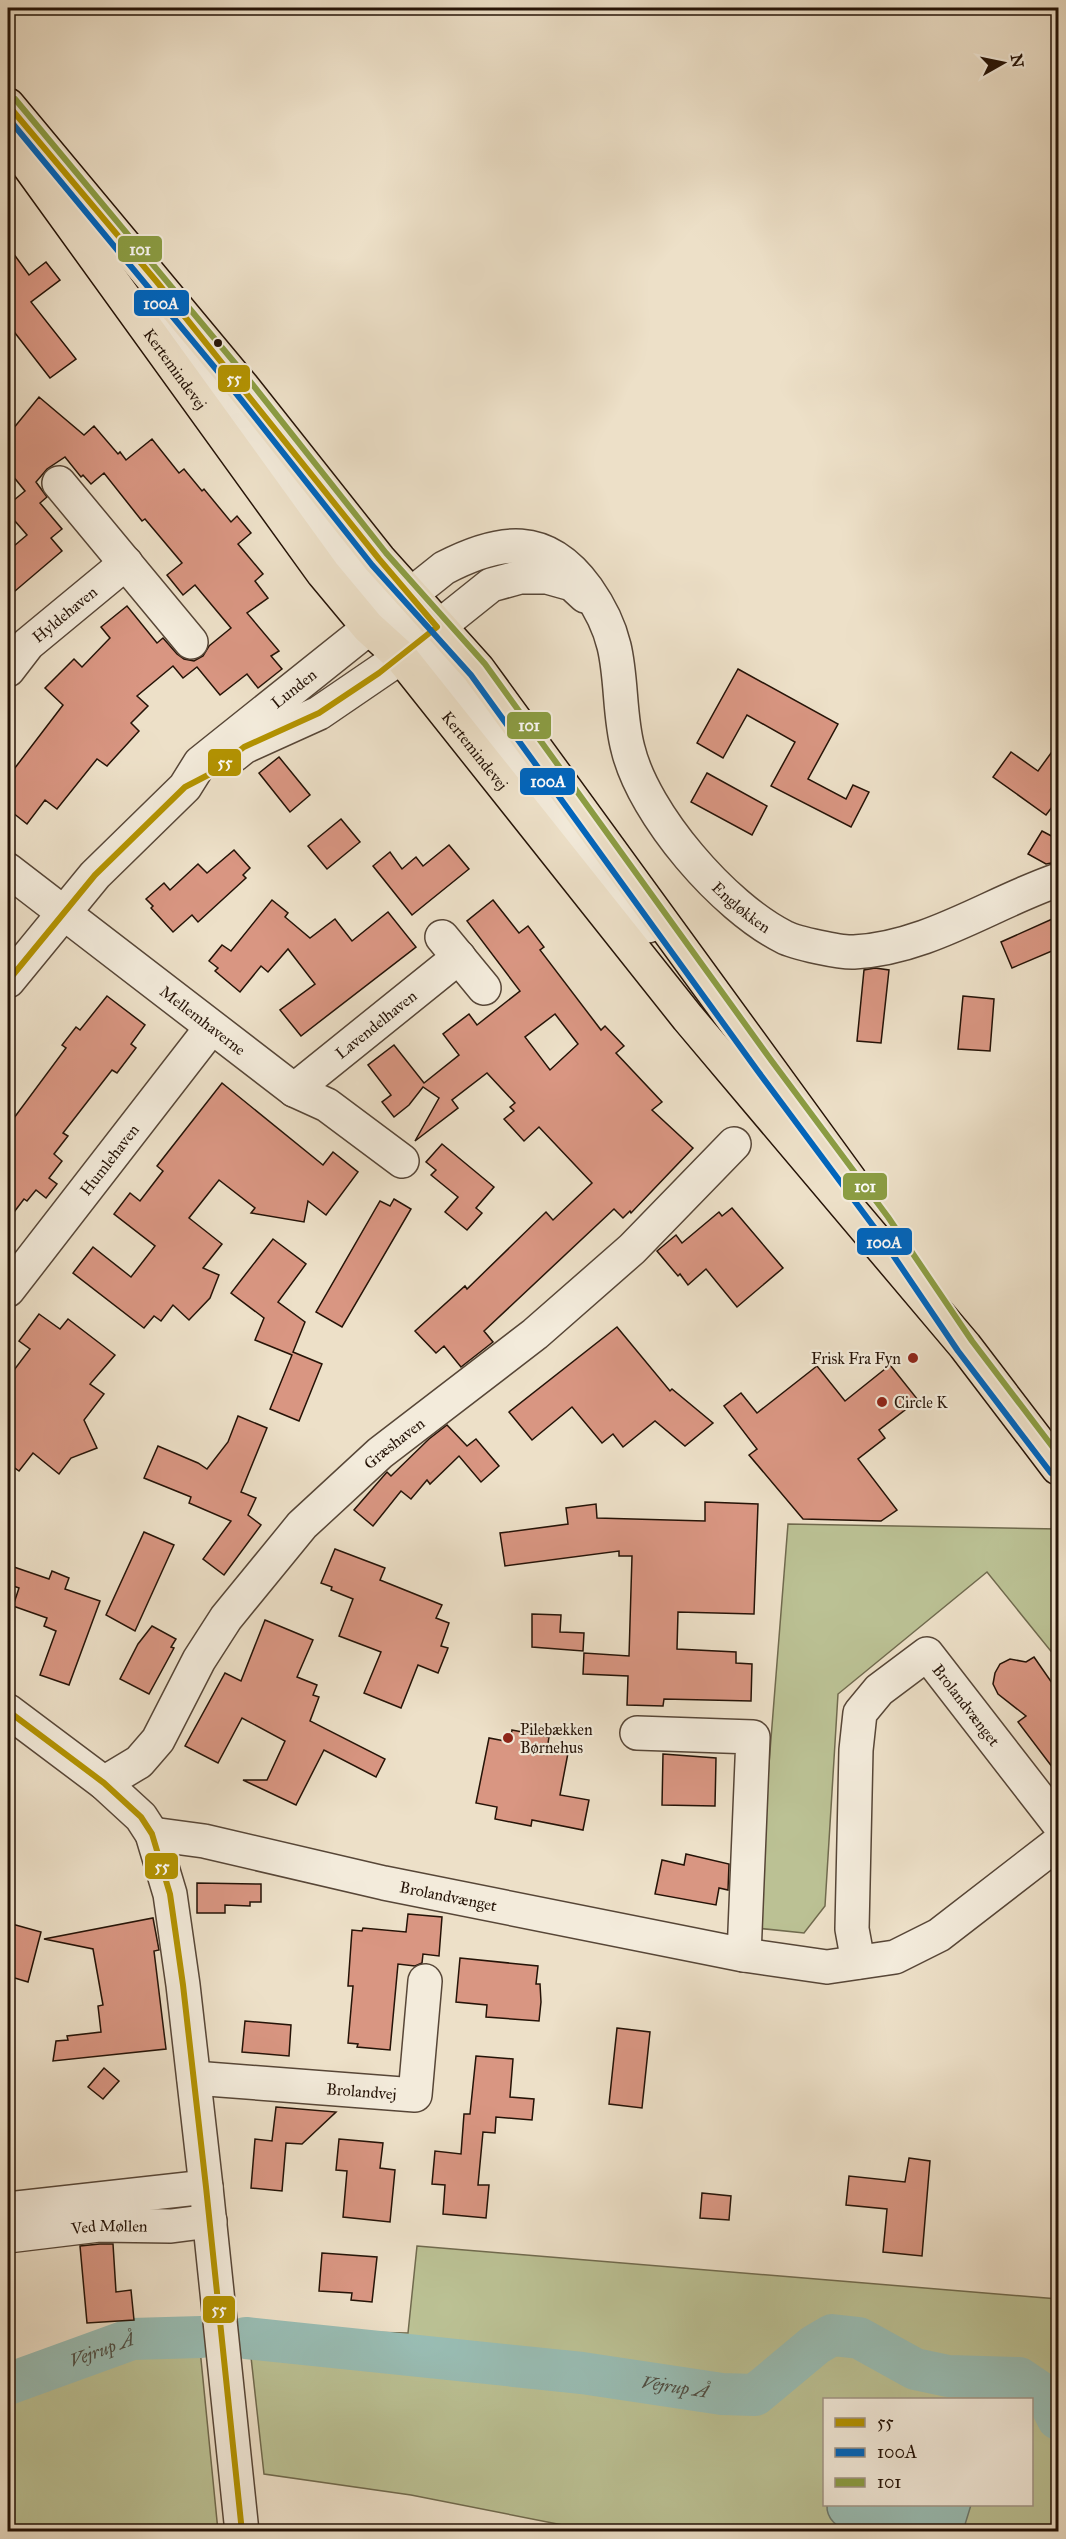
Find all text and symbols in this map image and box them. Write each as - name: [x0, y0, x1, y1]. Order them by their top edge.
- north arrow: [973, 33, 1033, 93]
- text: N: [1007, 53, 1028, 69]
- line badge: 101: [117, 235, 163, 263]
- text: 101: [129, 240, 152, 259]
- line badge: 100A: [133, 289, 190, 317]
- text: 100A: [143, 294, 179, 313]
- street label: Kertemindevej: [139, 325, 211, 413]
- unlabelled marker: [212, 337, 224, 349]
- line badge: 55: [217, 364, 251, 393]
- text: 55: [227, 369, 242, 388]
- street label: Hyldehaven: [29, 582, 101, 647]
- street label: Lunden: [267, 665, 320, 712]
- street label: Kertemindevej: [438, 707, 512, 794]
- line badge: 101: [506, 711, 552, 740]
- text: 101: [518, 716, 541, 735]
- line badge: 55: [207, 748, 242, 777]
- text: 55: [218, 753, 233, 772]
- line badge: 100A: [519, 767, 576, 796]
- text: 100A: [530, 772, 566, 791]
- street label: Engløkken: [708, 878, 774, 937]
- street label: Mellemhaverne: [156, 982, 249, 1059]
- street label: Lavendelhaven: [332, 986, 421, 1063]
- street label: Humlehaven: [76, 1120, 143, 1199]
- line badge: 101: [842, 1172, 888, 1201]
- text: 101: [854, 1177, 877, 1196]
- line badge: 100A: [856, 1227, 913, 1256]
- text: 100A: [866, 1233, 902, 1252]
- place label: Frisk Fra Fyn: [811, 1349, 901, 1368]
- marker: Frisk Fra Fyn: [906, 1351, 920, 1365]
- place label: Circle K: [894, 1393, 948, 1412]
- marker: Circle K: [875, 1395, 889, 1409]
- street label: Græshaven: [360, 1413, 429, 1473]
- street label: Brolandvænget: [928, 1660, 1004, 1750]
- place label: Pilebækken Børnehus: [520, 1720, 593, 1757]
- marker: Pilebækken Børnehus: [501, 1731, 515, 1745]
- line badge: 55: [144, 1852, 179, 1880]
- text: 55: [155, 1857, 170, 1876]
- street label: Brolandvænget: [398, 1877, 499, 1915]
- street label: Brolandvej: [326, 2079, 397, 2104]
- street label: Ved Møllen: [69, 2216, 148, 2238]
- line badge: 55: [202, 2295, 236, 2324]
- text: 55: [212, 2300, 227, 2319]
- water label: Vejrup Å: [67, 2326, 139, 2372]
- water label: Vejrup Å: [640, 2371, 712, 2403]
- legend: [823, 2398, 1033, 2506]
- text: 55: [877, 2411, 894, 2433]
- text: 100A: [877, 2441, 917, 2463]
- text: 101: [877, 2471, 901, 2493]

